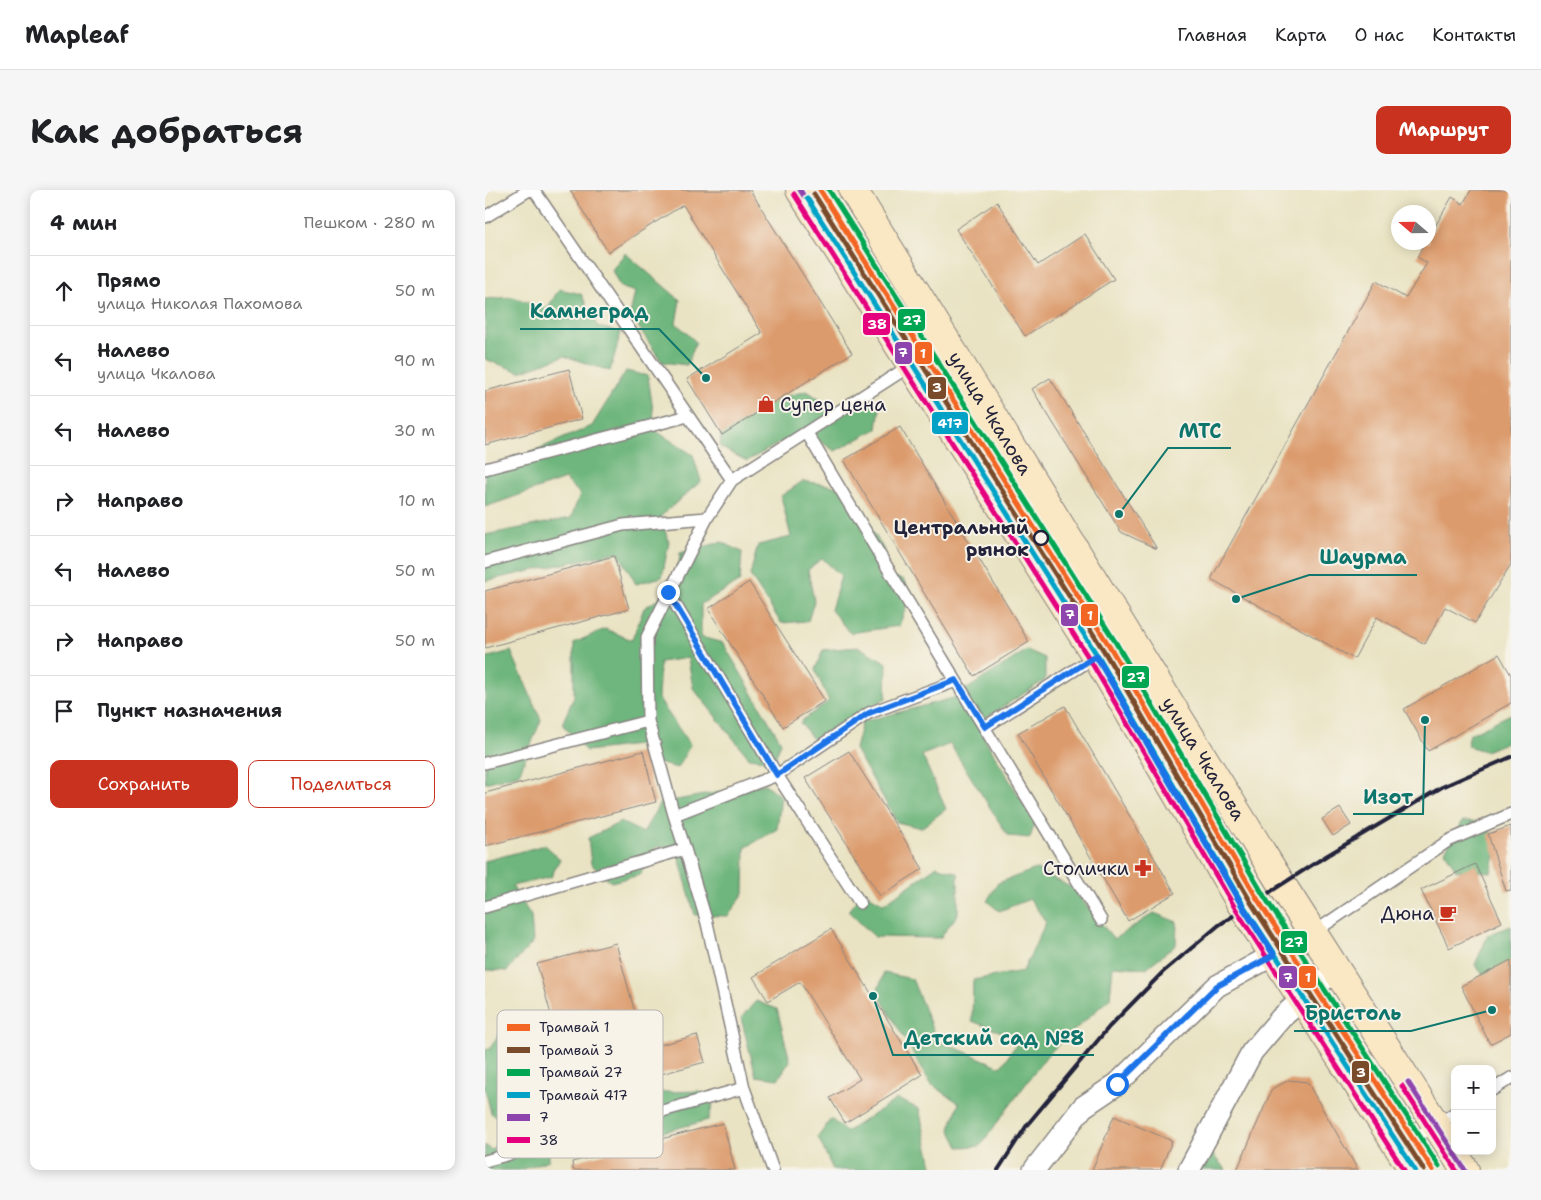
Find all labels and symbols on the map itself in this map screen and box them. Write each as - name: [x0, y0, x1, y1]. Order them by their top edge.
- north arrow: [1391, 205, 1436, 250]
- callout: Камнеград: [520, 294, 659, 329]
- text: Камнеград: [530, 298, 648, 324]
- line badge: 27: [897, 308, 926, 332]
- text: 27: [903, 311, 922, 329]
- line badge: 38: [862, 312, 891, 336]
- text: 38: [867, 315, 887, 333]
- line badge: 7: [894, 341, 913, 365]
- line badge: 1: [914, 341, 933, 365]
- text: 7: [898, 343, 908, 361]
- text: 1: [920, 344, 926, 362]
- street label: улица Чкалова: [943, 346, 1038, 480]
- line badge: 3: [927, 376, 947, 400]
- text: 3: [932, 378, 942, 396]
- place label: Супер цена: [780, 392, 886, 417]
- shop icon: Супер цена: [756, 394, 776, 414]
- line badge: 417: [931, 411, 969, 435]
- callout: МТС: [1168, 413, 1231, 448]
- text: 417: [938, 414, 963, 432]
- text: МТС: [1179, 418, 1221, 444]
- place label: Центральный рынок: [893, 515, 1029, 562]
- marker: Центральный рынок: [1033, 530, 1049, 546]
- callout: Шаурма: [1309, 540, 1417, 575]
- text: Шаурма: [1319, 544, 1407, 570]
- route end: [657, 581, 680, 604]
- line badge: 7: [1060, 603, 1079, 627]
- line badge: 1: [1080, 603, 1099, 627]
- text: 7: [1065, 605, 1075, 623]
- text: 1: [1087, 606, 1093, 624]
- line badge: 27: [1121, 665, 1150, 689]
- text: 27: [1127, 668, 1146, 686]
- street label: улица Чкалова: [1156, 692, 1252, 825]
- callout: Изот: [1353, 779, 1423, 814]
- text: Изот: [1363, 784, 1413, 810]
- place label: Столички: [1043, 856, 1129, 881]
- pharmacy icon: Столички: [1133, 858, 1153, 878]
- place label: Дюна: [1381, 901, 1434, 926]
- cafe icon: Дюна: [1438, 903, 1458, 923]
- line badge: 27: [1280, 930, 1308, 954]
- text: 27: [1285, 933, 1304, 951]
- line badge: 7: [1278, 965, 1298, 989]
- line badge: 1: [1298, 965, 1317, 989]
- text: 7: [1283, 968, 1293, 986]
- text: 1: [1305, 968, 1311, 986]
- callout: Бристоль: [1294, 996, 1411, 1031]
- text: Бристоль: [1305, 1000, 1401, 1026]
- legend: [497, 1010, 663, 1158]
- text: Трамвай 1: [539, 1018, 610, 1036]
- callout: Детский сад №8: [893, 1020, 1094, 1055]
- text: Детский сад №8: [904, 1025, 1084, 1051]
- text: Трамвай 3: [539, 1041, 614, 1059]
- line badge: 3: [1351, 1060, 1370, 1084]
- text: Трамвай 27: [539, 1063, 622, 1081]
- text: 3: [1356, 1063, 1366, 1081]
- route start: [1106, 1073, 1129, 1096]
- text: Трамвай 417: [539, 1086, 628, 1104]
- text: 7: [539, 1108, 549, 1126]
- text: 38: [539, 1131, 558, 1149]

